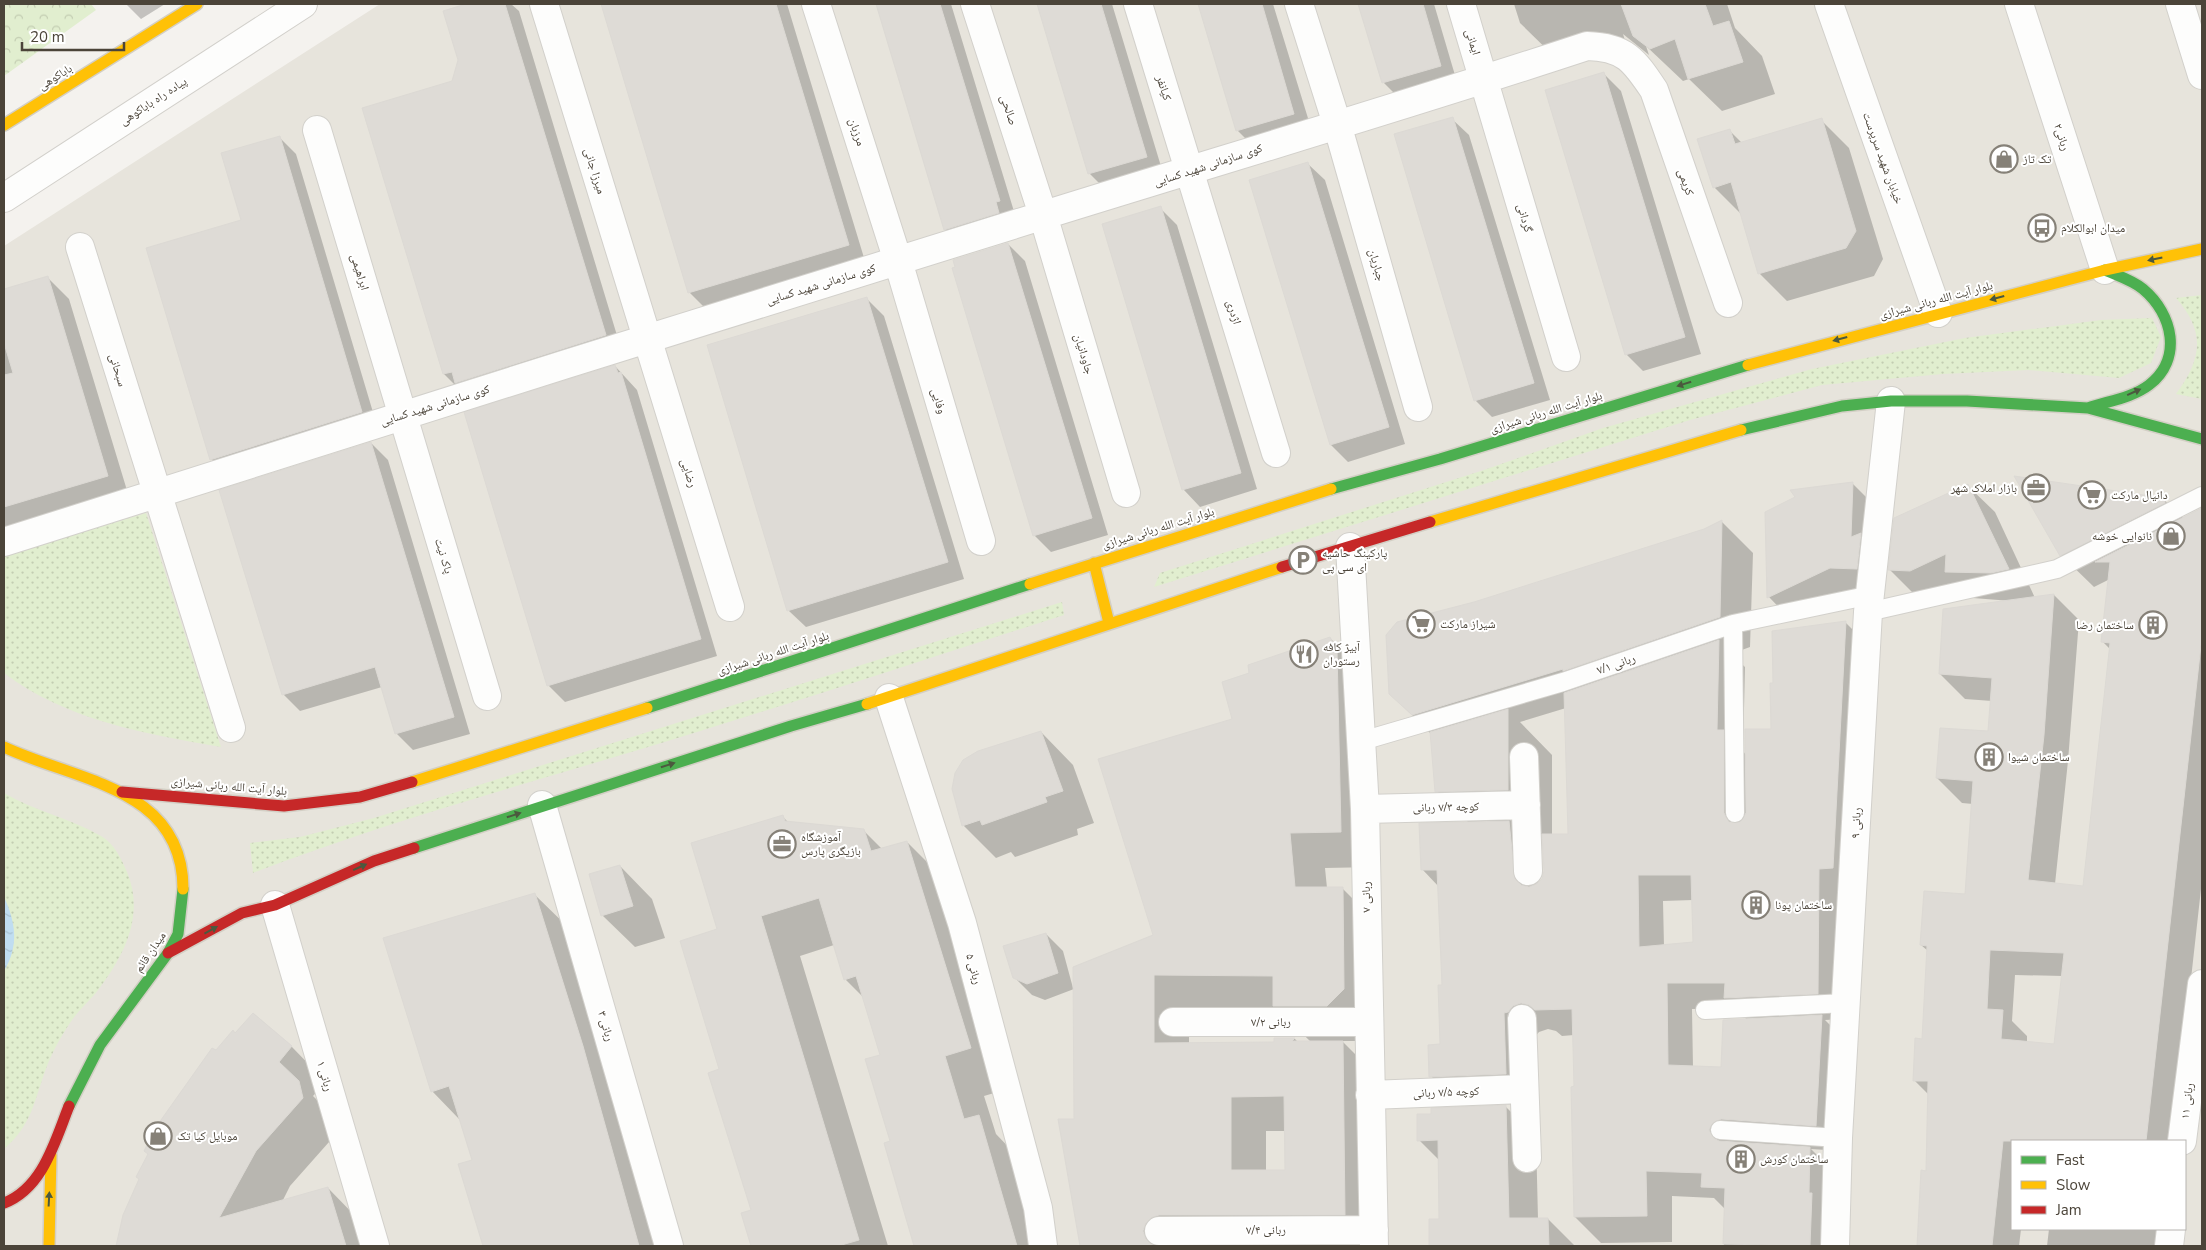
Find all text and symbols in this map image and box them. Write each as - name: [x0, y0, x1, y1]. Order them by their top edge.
- scale bar: [22, 20, 125, 52]
- text: 20 m: [30, 27, 65, 47]
- street label: ایمانی: [1461, 27, 1485, 57]
- street label: باباکوهی: [35, 60, 75, 94]
- street label: پیاده راه باباکوهی: [116, 73, 190, 129]
- street label: کیانفر: [1152, 73, 1175, 102]
- street label: صالحی: [997, 93, 1021, 127]
- street label: خیابان شهید سرپرست: [1859, 110, 1907, 206]
- street label: مرزبان: [845, 116, 869, 148]
- street label: ربانی۲: [2050, 121, 2074, 153]
- street label: کوی سازمانی شهید کسایی: [1151, 140, 1265, 190]
- shop icon: تک تاز: [1989, 144, 2019, 174]
- street label: میرزا جانی: [580, 146, 610, 196]
- place label: تک تاز: [2022, 151, 2052, 167]
- street label: کریمی: [1674, 167, 1698, 197]
- street label: گردانی: [1513, 202, 1537, 234]
- bus stop icon: میدان ابوالکلام: [2027, 213, 2057, 243]
- place label: میدان ابوالکلام: [2061, 220, 2125, 236]
- street label: جباریان: [1365, 247, 1389, 283]
- street label: ابراهیمی: [347, 252, 373, 292]
- one-way arrow: [2147, 255, 2162, 263]
- street label: کوی سازمانی شهید کسایی: [764, 260, 878, 308]
- street label: بلوار آیت الله ربانی شیرازی: [1878, 277, 1994, 323]
- one-way arrow: [1989, 294, 2004, 302]
- street label: اژدری: [1223, 298, 1245, 326]
- street label: جاودانیان: [1070, 332, 1098, 377]
- one-way arrow: [1832, 335, 1847, 343]
- street label: سبحانی: [105, 351, 131, 389]
- street label: کوی سازمانی شهید کسایی: [378, 381, 492, 429]
- one-way arrow: [1676, 381, 1691, 389]
- street label: وفایی: [928, 386, 950, 416]
- street label: بلوار آیت الله ربانی شیرازی: [1488, 387, 1604, 437]
- one-way arrow: [2127, 387, 2141, 395]
- street label: رضایی: [677, 457, 701, 490]
- office icon: بازار املاک شهر: [2021, 473, 2051, 503]
- place label: بازار املاک شهر: [1950, 480, 2017, 496]
- supermarket icon: دانیال مارکت: [2077, 480, 2107, 510]
- place label: دانیال مارکت: [2111, 487, 2168, 503]
- street label: بلوار آیت الله ربانی شیرازی: [1100, 503, 1216, 553]
- shop icon: نانوایی خوشه: [2156, 521, 2186, 551]
- place label: نانوایی خوشه: [2092, 528, 2152, 544]
- street label: پاک نیت: [431, 536, 457, 576]
- parking icon: پارکینگ حاشیه ای سی پی: [1288, 545, 1318, 575]
- place label: پارکینگ حاشیه ای سی پی: [1322, 545, 1388, 575]
- supermarket icon: شیراز مارکت: [1406, 609, 1436, 639]
- building icon: ساختمان رضا: [2138, 610, 2168, 640]
- place label: شیراز مارکت: [1440, 616, 1496, 632]
- place label: ساختمان رضا: [2076, 617, 2134, 633]
- street label: بلوار آیت الله ربانی شیرازی: [715, 627, 831, 679]
- restaurant icon: آبیژ کافه رستوران: [1289, 639, 1319, 669]
- place label: آبیژ کافه رستوران: [1323, 639, 1361, 669]
- street label: ربانی ۷/۱: [1595, 650, 1638, 678]
- building icon: ساختمان شیوا: [1974, 742, 2004, 772]
- place label: ساختمان شیوا: [2008, 749, 2070, 765]
- one-way arrow: [661, 761, 676, 769]
- street label: بلوار آیت الله ربانی شیرازی: [170, 773, 288, 799]
- street label: کوچه ۷/۳ ربانی: [1413, 798, 1479, 816]
- street label: ربانی ۹: [1847, 807, 1865, 839]
- one-way arrow: [506, 811, 521, 818]
- office icon: آموزشگاه بازیگری پارس: [767, 829, 797, 859]
- place label: آموزشگاه بازیگری پارس: [801, 829, 861, 859]
- one-way arrow: [353, 863, 367, 871]
- street label: ربانی ۷: [1358, 881, 1374, 913]
- building icon: ساختمان پونا: [1741, 890, 1771, 920]
- place label: ساختمان پونا: [1775, 897, 1832, 913]
- one-way arrow: [203, 926, 218, 934]
- street label: میدان قائم: [130, 928, 170, 976]
- street label: ربانی ۵: [962, 952, 986, 986]
- street label: ربانی ۳: [594, 1009, 618, 1043]
- street label: ربانی ۷/۲: [1251, 1014, 1291, 1030]
- street label: ربانی ۱: [313, 1059, 337, 1093]
- street label: ربانی ۱۱: [2177, 1082, 2197, 1120]
- street label: کوچه ۷/۵ ربانی: [1412, 1083, 1480, 1101]
- shop icon: موبایل کیا تک: [143, 1121, 173, 1151]
- place label: موبایل کیا تک: [177, 1128, 238, 1144]
- legend: [2011, 1140, 2186, 1230]
- building icon: ساختمان کورش: [1726, 1144, 1756, 1174]
- text: Fast: [2056, 1150, 2085, 1170]
- place label: ساختمان کورش: [1760, 1151, 1828, 1167]
- text: Slow: [2056, 1175, 2091, 1195]
- one-way arrow: [46, 1190, 54, 1206]
- text: Jam: [2055, 1200, 2082, 1220]
- street label: ربانی ۷/۴: [1246, 1222, 1286, 1238]

